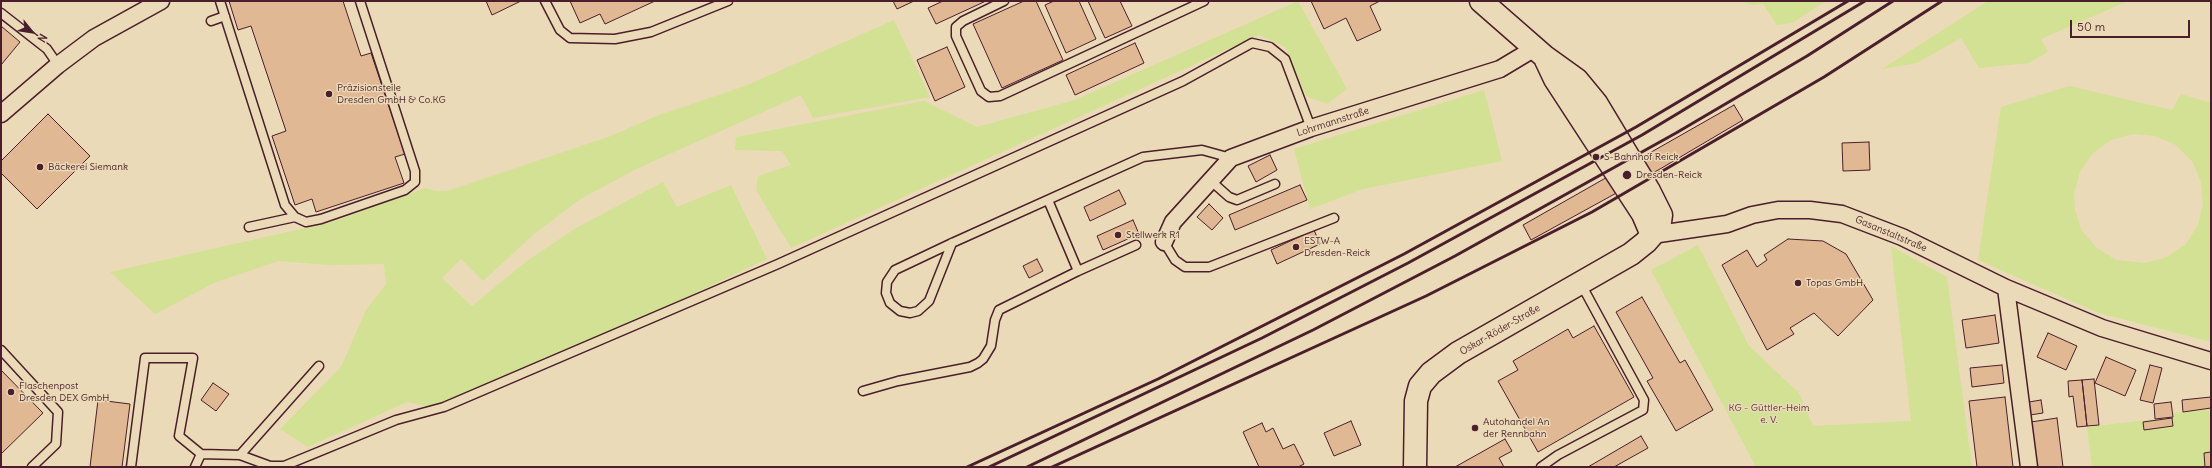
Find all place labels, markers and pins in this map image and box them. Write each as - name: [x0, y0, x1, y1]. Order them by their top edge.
- place label: Präzisionsteile Dresden GmbH & Co.KG: [337, 82, 446, 106]
- marker: Präzisionsteile Dresden GmbH & Co.KG: [324, 89, 334, 99]
- place label: S-Bahnhof Reick: [1604, 151, 1679, 163]
- marker: S-Bahnhof Reick: [1591, 152, 1601, 162]
- place label: Bäckerei Siemank: [48, 161, 128, 173]
- marker: Bäckerei Siemank: [35, 162, 45, 172]
- marker: Dresden-Reick: [1621, 169, 1633, 181]
- place label: Dresden-Reick: [1636, 169, 1702, 181]
- place label: Stellwerk R1: [1126, 229, 1180, 241]
- marker: Stellwerk R1: [1113, 230, 1123, 240]
- place label: ESTW-A Dresden-Reick: [1304, 235, 1370, 258]
- marker: ESTW-A Dresden-Reick: [1291, 242, 1301, 252]
- place label: Topas GmbH: [1806, 277, 1863, 289]
- marker: Topas GmbH: [1793, 278, 1803, 288]
- place label: Flaschenpost Dresden DEX GmbH: [19, 380, 109, 404]
- marker: Flaschenpost Dresden DEX GmbH: [6, 387, 16, 397]
- place label: Autohandel An der Rennbahn: [1483, 416, 1550, 440]
- marker: Autohandel An der Rennbahn: [1470, 423, 1480, 433]

